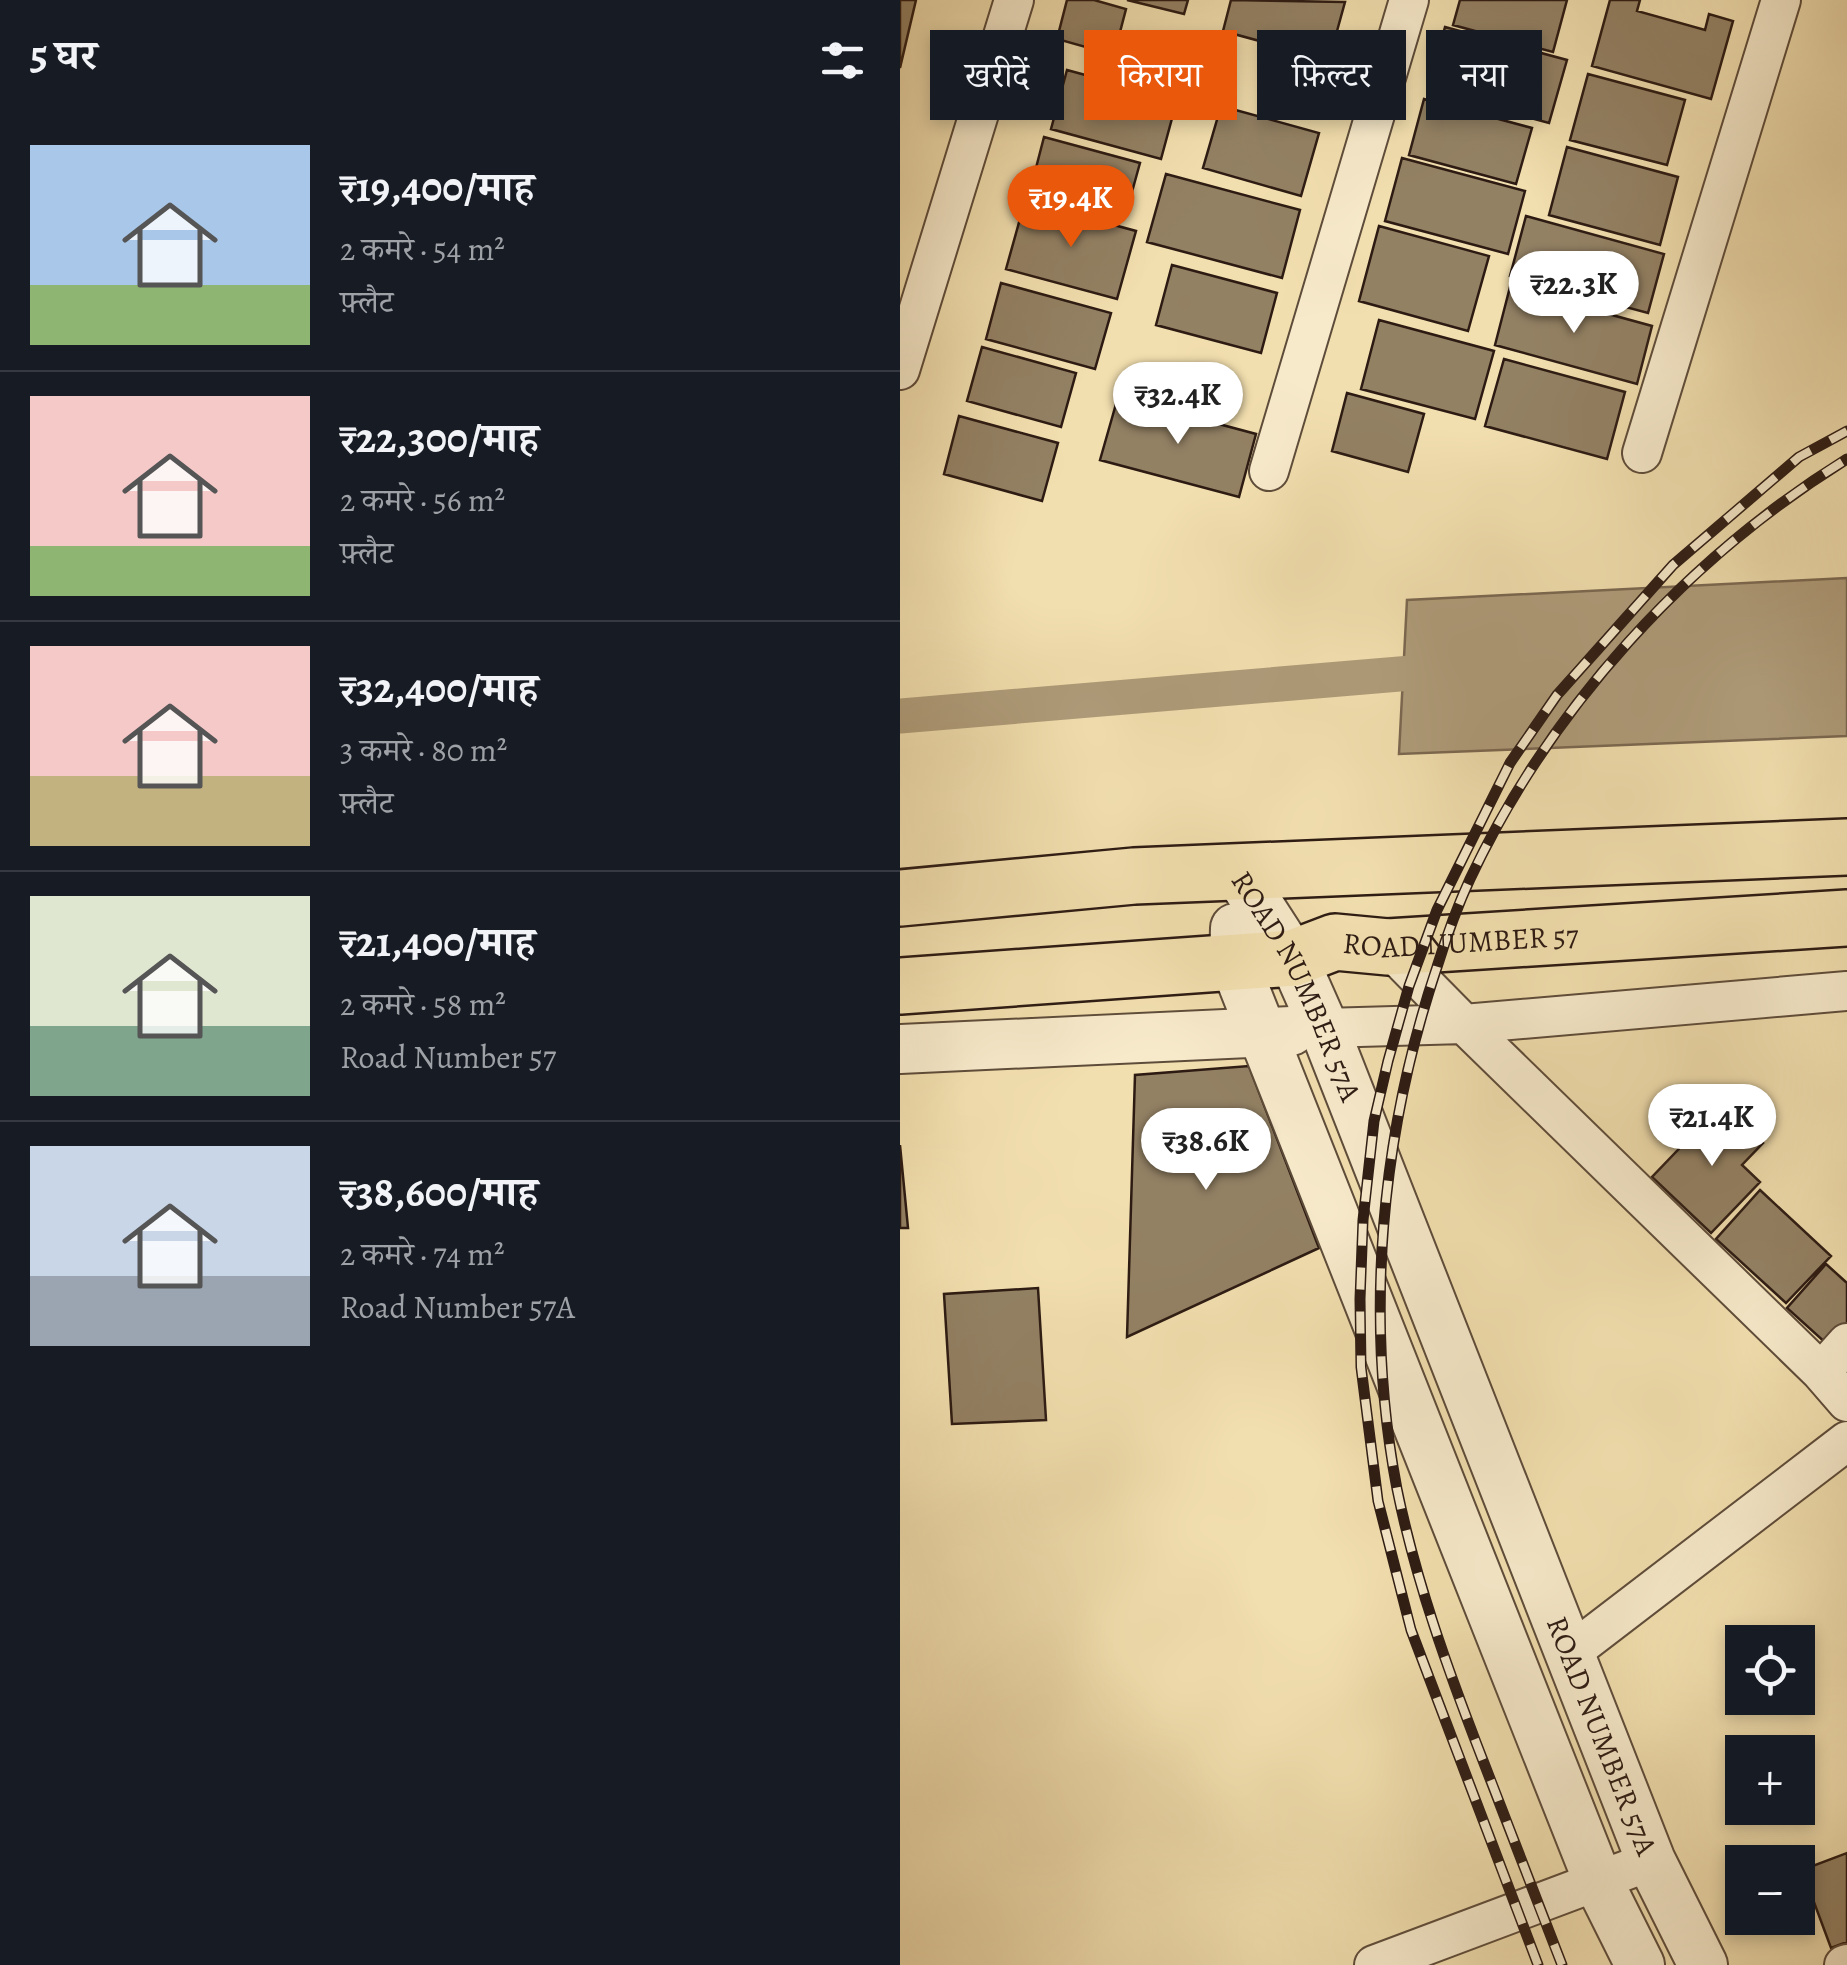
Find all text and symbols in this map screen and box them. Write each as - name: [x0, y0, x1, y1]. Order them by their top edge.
- text: 5 घर: [30, 26, 97, 83]
- chip: खरीदें: [930, 30, 1064, 120]
- chip: किराया: [1084, 30, 1237, 120]
- chip: फ़िल्टर: [1257, 30, 1406, 120]
- chip: नया: [1426, 30, 1542, 120]
- icon: filters: [815, 33, 870, 88]
- text: ₹19,400/माह: [340, 158, 534, 215]
- pin: ₹19.4K: [990, 165, 1152, 250]
- text: ₹19.4K: [1029, 175, 1113, 219]
- icon: home: [110, 185, 230, 305]
- text: 2 कमरे · 54 m²: [340, 227, 505, 271]
- pin: ₹22.3K: [1493, 251, 1655, 336]
- text: ₹22.3K: [1531, 261, 1617, 305]
- text: फ़्लैट: [340, 280, 393, 324]
- pin: ₹32.4K: [1097, 362, 1259, 447]
- text: ₹32.4K: [1135, 372, 1221, 416]
- text: ₹22,300/माह: [340, 409, 539, 466]
- icon: home: [110, 436, 230, 556]
- text: 2 कमरे · 56 m²: [340, 478, 505, 522]
- text: फ़्लैट: [340, 531, 393, 575]
- text: ₹32,400/माह: [340, 659, 538, 716]
- icon: home: [110, 686, 230, 806]
- text: 3 कमरे · 80 m²: [340, 728, 507, 772]
- text: फ़्लैट: [340, 781, 393, 825]
- street label: ROAD NUMBER 57A: [1222, 863, 1371, 1107]
- text: ₹21,400/माह: [340, 913, 535, 970]
- street label: ROAD NUMBER 57: [1341, 915, 1580, 967]
- icon: home: [110, 936, 230, 1056]
- text: 2 कमरे · 58 m²: [340, 982, 506, 1026]
- text: Road Number 57: [340, 1035, 556, 1079]
- pin: ₹21.4K: [1631, 1084, 1793, 1169]
- text: ₹21.4K: [1670, 1094, 1754, 1138]
- pin: ₹38.6K: [1125, 1108, 1287, 1193]
- text: ₹38.6K: [1163, 1118, 1249, 1162]
- text: ₹38,600/माह: [340, 1163, 538, 1220]
- icon: home: [110, 1186, 230, 1306]
- text: 2 कमरे · 74 m²: [340, 1232, 504, 1276]
- text: Road Number 57A: [340, 1285, 575, 1329]
- street label: ROAD NUMBER 57A: [1537, 1610, 1667, 1861]
- map controls: [1725, 1625, 1815, 1935]
- button: locate: [1725, 1625, 1815, 1715]
- button: +: [1725, 1735, 1815, 1825]
- button: −: [1725, 1845, 1815, 1935]

